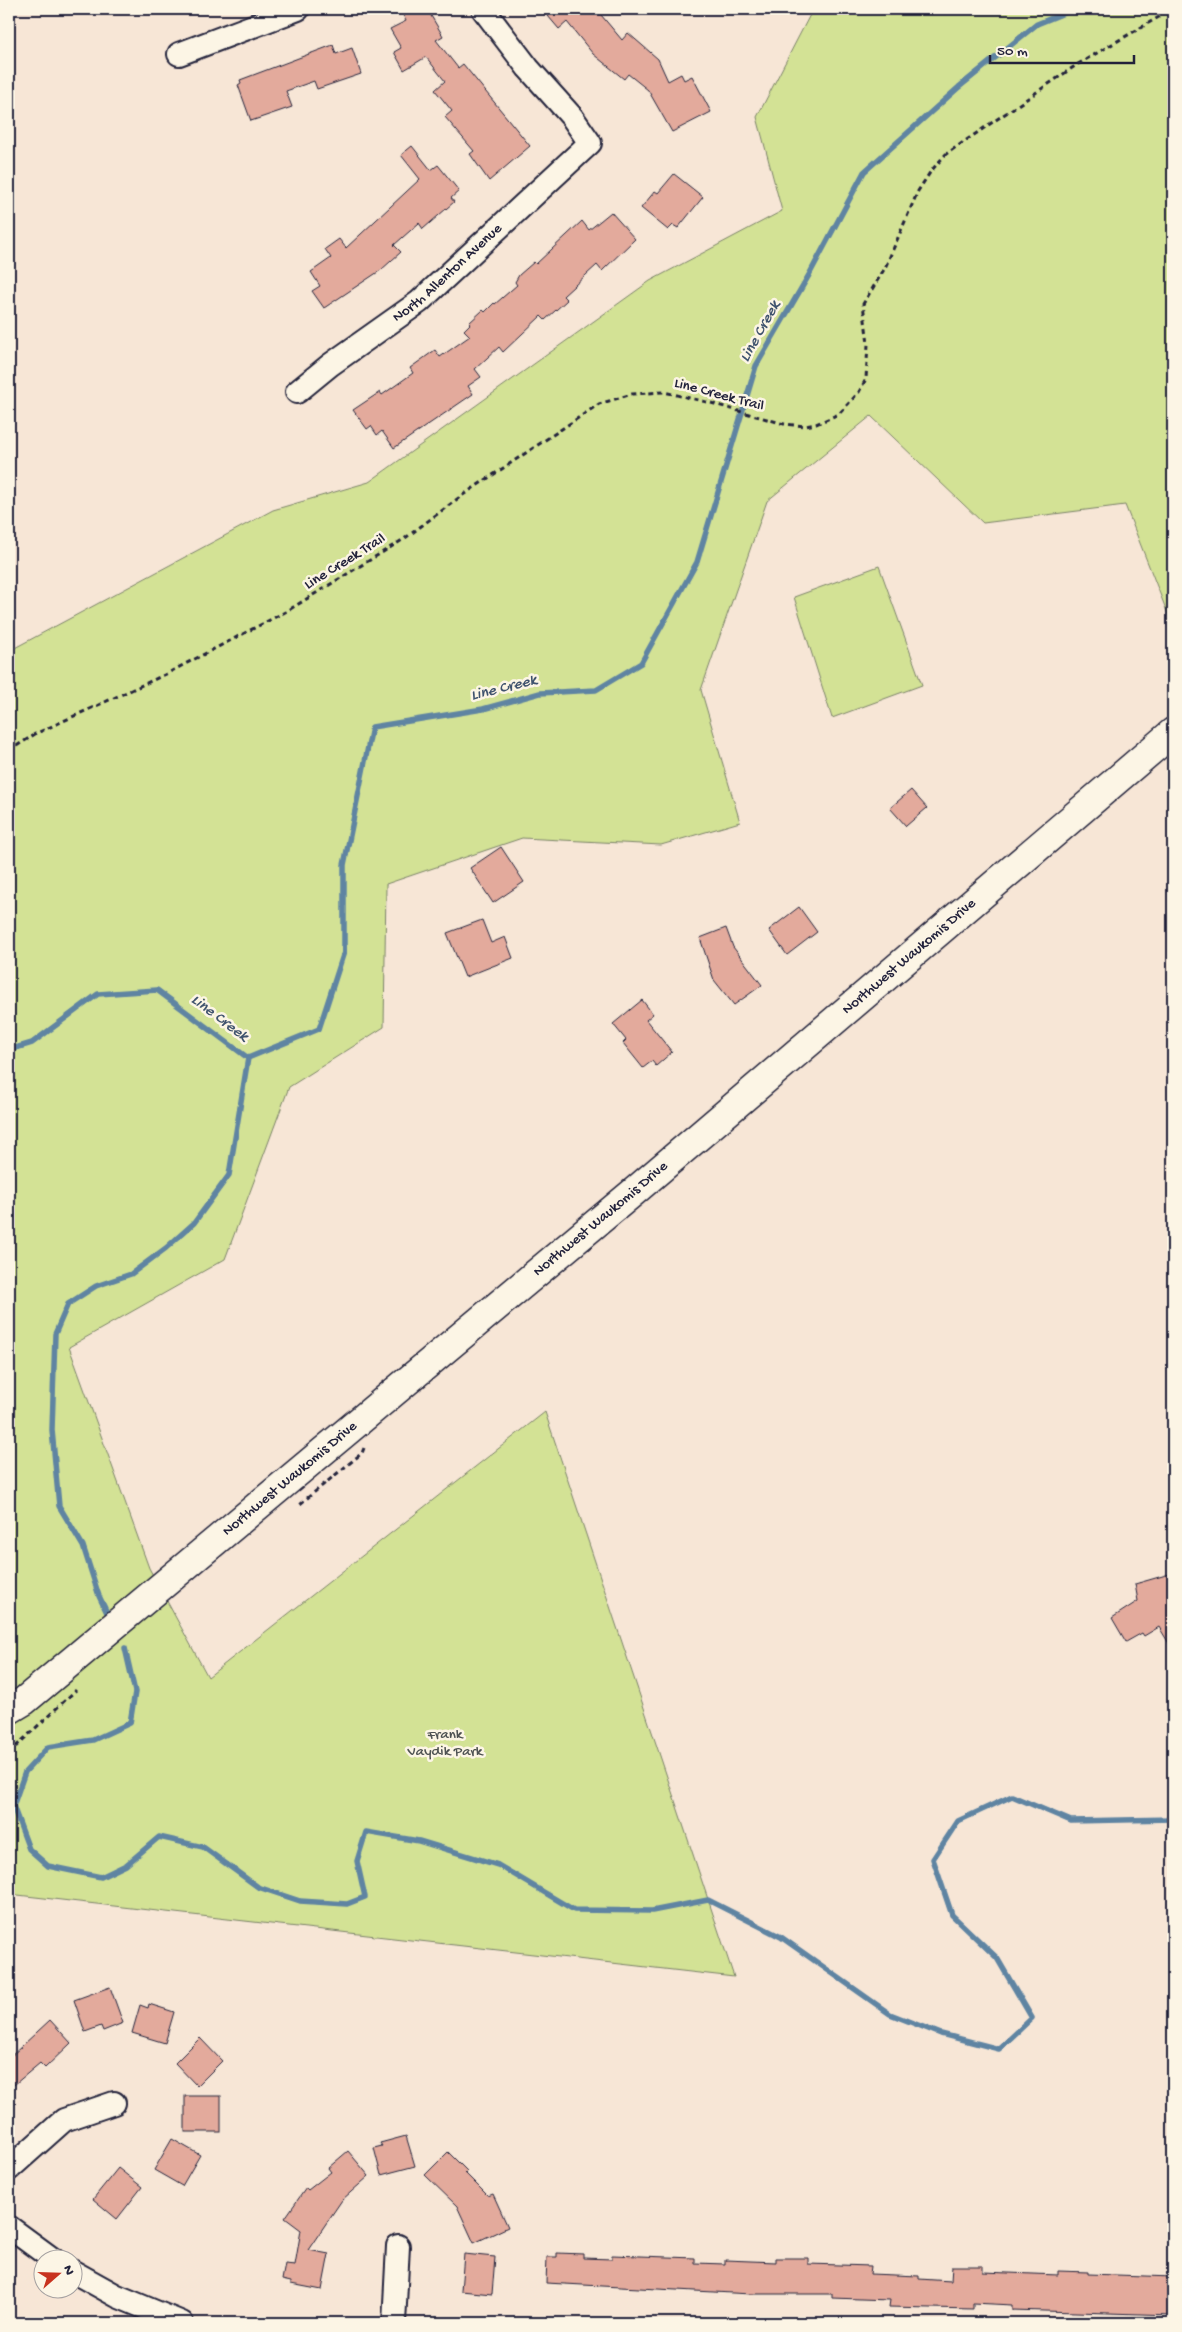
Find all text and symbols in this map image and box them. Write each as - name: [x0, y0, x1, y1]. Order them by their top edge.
- scale bar: [990, 32, 1133, 64]
- text: 50 m: [997, 43, 1028, 61]
- street label: North Allenton Avenue: [389, 220, 506, 327]
- water label: Line Creek: [736, 296, 786, 366]
- street label: Line Creek Trail: [672, 374, 766, 416]
- street label: Line Creek Trail: [301, 530, 389, 594]
- water label: Line Creek: [469, 671, 541, 706]
- street label: Northwest Waukomis Drive: [839, 895, 980, 1019]
- water label: Line Creek: [187, 991, 253, 1048]
- street label: Northwest Waukomis Drive: [530, 1158, 672, 1281]
- street label: Northwest Waukomis Drive: [219, 1417, 361, 1540]
- park label: Frank Vaydik Park: [407, 1726, 484, 1761]
- north arrow: [32, 2250, 82, 2300]
- text: N: [58, 2263, 77, 2278]

